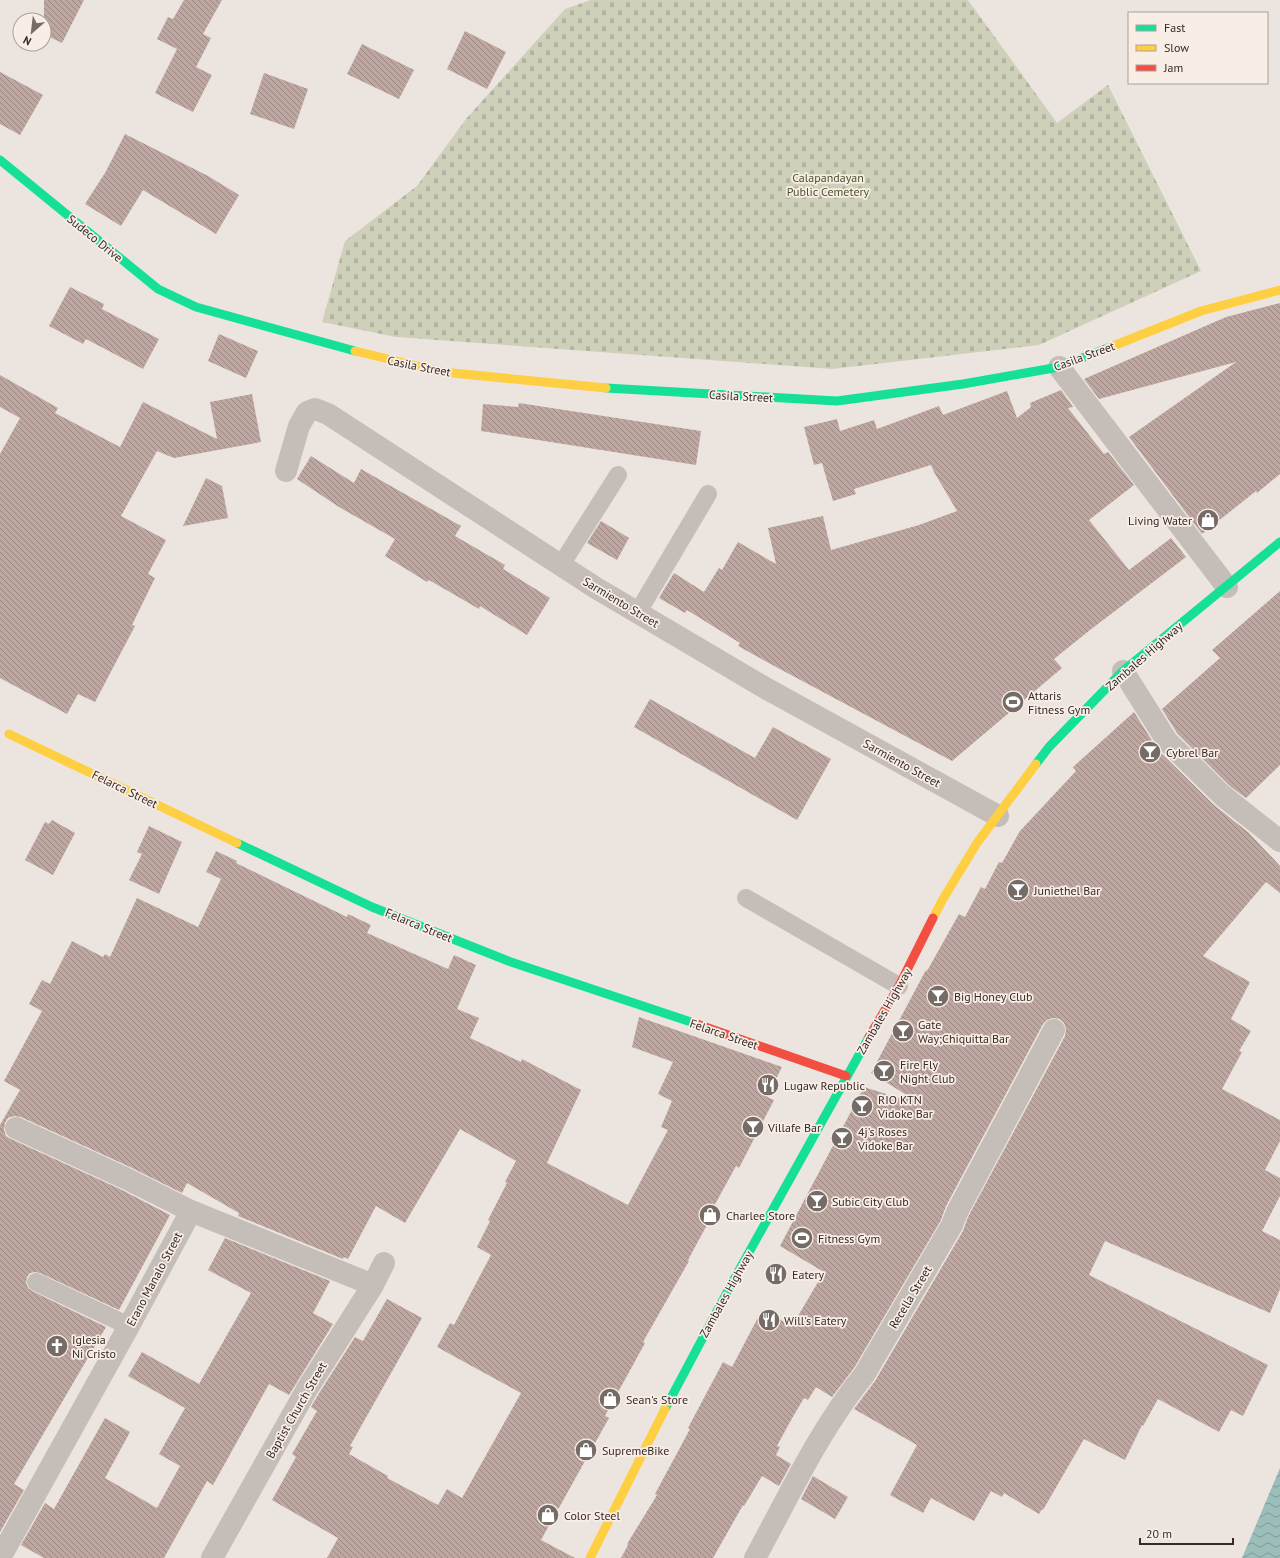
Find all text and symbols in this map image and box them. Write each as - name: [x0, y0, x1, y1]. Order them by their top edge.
- north arrow: [12, 12, 52, 52]
- legend: [1128, 12, 1268, 84]
- text: Fast: [1164, 20, 1185, 35]
- text: N: [21, 33, 34, 49]
- text: Slow: [1164, 40, 1189, 55]
- text: Jam: [1163, 60, 1183, 75]
- park label: Calapandayan Public Cemetery: [787, 170, 870, 199]
- street label: Sudeco Drive: [64, 211, 126, 265]
- street label: Casila Street: [1051, 338, 1117, 374]
- street label: Casila Street: [386, 353, 452, 379]
- street label: Casila Street: [709, 387, 773, 405]
- shop icon: Living Water: [1195, 507, 1221, 533]
- place label: Living Water: [1128, 513, 1192, 528]
- street label: Sarmiento Street: [580, 573, 662, 631]
- street label: Zambales Highway: [1103, 618, 1186, 693]
- place label: Attaris Fitness Gym: [1028, 688, 1090, 717]
- sports icon: Attaris Fitness Gym: [1000, 689, 1026, 715]
- street label: Sarmiento Street: [861, 736, 943, 790]
- bar icon: Cybrel Bar: [1137, 739, 1163, 765]
- place label: Cybrel Bar: [1166, 745, 1218, 760]
- street label: Felarca Street: [90, 767, 160, 811]
- bar icon: Juniethel Bar: [1005, 877, 1031, 903]
- place label: Juniethel Bar: [1033, 883, 1100, 898]
- street label: Felarca Street: [383, 905, 455, 945]
- street label: Zambales Highway: [853, 965, 915, 1057]
- bar icon: Big Honey Club: [925, 983, 951, 1009]
- place label: Big Honey Club: [954, 989, 1032, 1004]
- street label: Felarca Street: [688, 1015, 760, 1053]
- place label: Gate Way;Chiquitta Bar: [918, 1017, 1009, 1046]
- bar icon: Gate Way;Chiquitta Bar: [890, 1018, 916, 1044]
- place label: Fire Fly Night Club: [900, 1057, 955, 1086]
- bar icon: Fire Fly Night Club: [871, 1058, 897, 1084]
- restaurant icon: Lugaw Republic: [755, 1072, 781, 1098]
- place label: Lugaw Republic: [784, 1078, 865, 1093]
- place label: RIO KTN Vidoke Bar: [877, 1092, 933, 1121]
- bar icon: RIO KTN Vidoke Bar: [849, 1093, 875, 1119]
- bar icon: Villafe Bar: [740, 1114, 766, 1140]
- place label: Villafe Bar: [767, 1120, 821, 1135]
- place label: 4j's Roses Vidoke Bar: [857, 1124, 913, 1153]
- bar icon: 4j's Roses Vidoke Bar: [829, 1125, 855, 1151]
- bar icon: Subic City Club: [804, 1188, 830, 1214]
- place label: Subic City Club: [832, 1194, 909, 1209]
- shop icon: Charlee Store: [697, 1202, 723, 1228]
- place label: Charlee Store: [726, 1208, 795, 1223]
- sports icon: Fitness Gym: [789, 1225, 815, 1251]
- street label: Erano Manalo Street: [123, 1229, 185, 1329]
- place label: Fitness Gym: [818, 1231, 880, 1246]
- street label: Zambales Highway: [696, 1248, 756, 1340]
- restaurant icon: Eatery: [763, 1261, 789, 1287]
- street label: Recella Street: [885, 1263, 935, 1331]
- place label: Eatery: [792, 1267, 824, 1282]
- restaurant icon: Will's Eatery: [756, 1307, 782, 1333]
- place label: Will's Eatery: [784, 1313, 847, 1328]
- place label: Iglesia Ni Cristo: [72, 1332, 116, 1361]
- church icon: Iglesia Ni Cristo: [44, 1333, 70, 1359]
- street label: Baptist Church Street: [262, 1359, 330, 1461]
- shop icon: Sean's Store: [597, 1386, 623, 1412]
- place label: Sean's Store: [626, 1392, 688, 1407]
- shop icon: SupremeBike: [573, 1437, 599, 1463]
- place label: SupremeBike: [602, 1443, 669, 1458]
- shop icon: Color Steel: [535, 1502, 561, 1528]
- place label: Color Steel: [564, 1508, 620, 1523]
- scale bar: [1140, 1520, 1233, 1546]
- text: 20 m: [1146, 1526, 1172, 1541]

